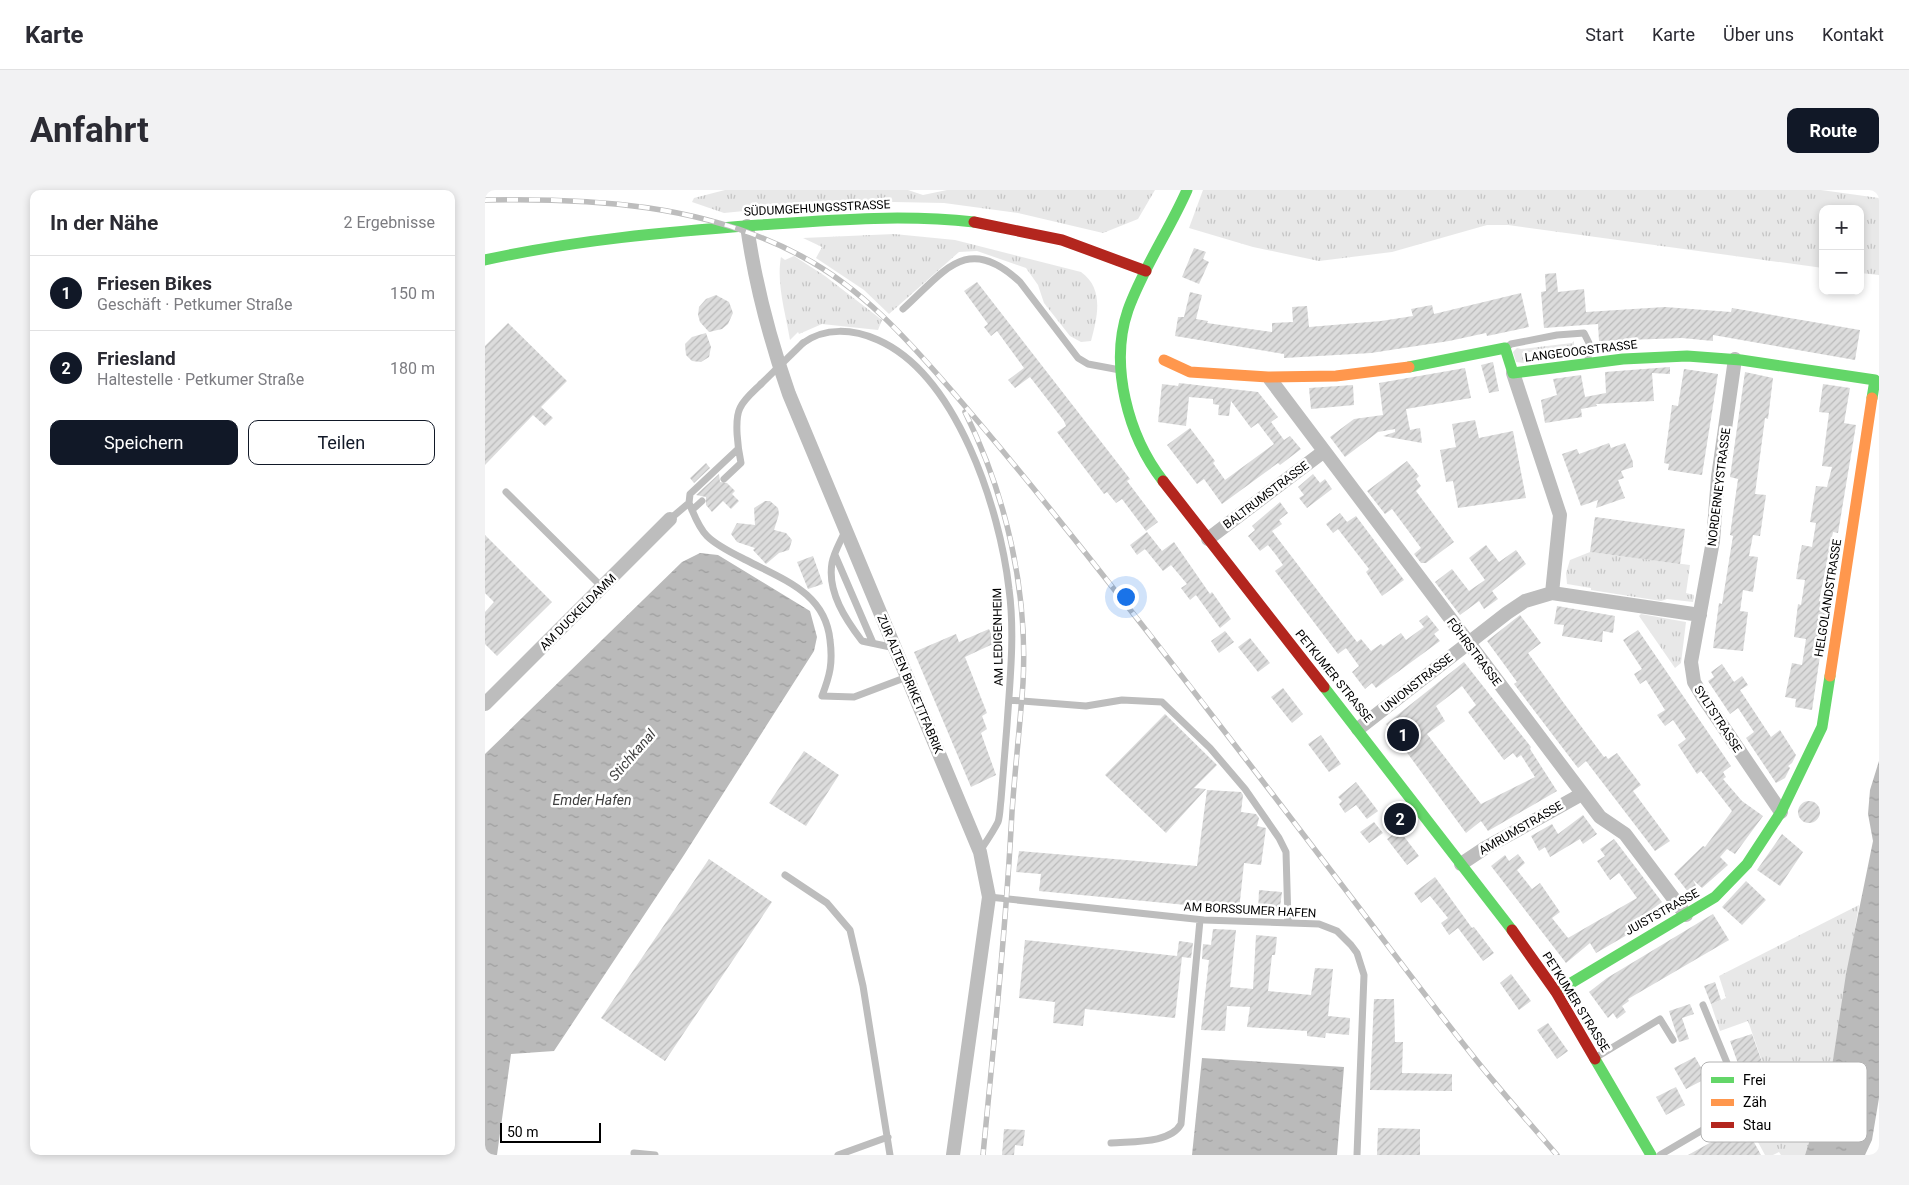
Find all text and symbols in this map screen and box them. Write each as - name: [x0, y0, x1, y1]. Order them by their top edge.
- text: Karte: [25, 21, 84, 49]
- text: Start: [1585, 24, 1624, 45]
- text: Karte: [1652, 24, 1695, 45]
- text: Über uns: [1723, 24, 1794, 45]
- text: Kontakt: [1822, 24, 1884, 45]
- button: Route: [1787, 108, 1879, 153]
- text: Anfahrt: [30, 110, 149, 151]
- street label: SÜDUMGEHUNGSSTRASSE: [743, 196, 891, 219]
- map controls: [1819, 205, 1864, 295]
- button: +: [1819, 205, 1864, 250]
- text: In der Nähe: [50, 211, 158, 235]
- text: 2 Ergebnisse: [343, 213, 435, 232]
- button: −: [1819, 250, 1864, 295]
- text: Friesen Bikes: [97, 272, 212, 295]
- text: 1: [61, 284, 71, 303]
- text: 150 m: [390, 284, 435, 303]
- text: Geschäft · Petkumer Straße: [97, 295, 293, 314]
- street label: LANGEOOGSTRASSE: [1524, 337, 1638, 365]
- text: Friesland: [97, 347, 176, 370]
- text: 2: [61, 359, 71, 378]
- text: 180 m: [390, 359, 435, 378]
- text: Haltestelle · Petkumer Straße: [97, 370, 304, 389]
- button: Speichern: [50, 420, 238, 465]
- button: Teilen: [248, 420, 435, 465]
- street label: NORDERNEYSTRASSE: [1705, 427, 1733, 547]
- street label: BALTRUMSTRASSE: [1220, 458, 1312, 532]
- street label: HELGOLANDSTRASSE: [1812, 538, 1844, 658]
- street label: AM DUCKELDAMM: [537, 571, 619, 653]
- your location: [1113, 584, 1139, 610]
- street label: AM LEDIGENHEIM: [990, 588, 1006, 686]
- street label: ZUR ALTEN BRIKETTFABRIK: [874, 612, 946, 756]
- street label: FÖHRSTRASSE: [1444, 615, 1505, 689]
- street label: PETKUMER STRASSE: [1292, 627, 1376, 725]
- street label: UNIONSTRASSE: [1378, 651, 1456, 715]
- street label: SYLTSTRASSE: [1691, 683, 1745, 755]
- pin: 1: [1387, 716, 1419, 754]
- water label: Stichkanal: [605, 726, 659, 784]
- water label: Emder Hafen: [553, 792, 631, 808]
- street label: AMRUMSTRASSE: [1477, 798, 1566, 858]
- pin: 2: [1384, 800, 1416, 838]
- street label: JUISTSTRASSE: [1623, 886, 1702, 938]
- street label: AM BORSSUMER HAFEN: [1183, 900, 1317, 920]
- street label: PETKUMER STRASSE: [1540, 949, 1613, 1055]
- legend: [1701, 1062, 1867, 1142]
- text: Frei: [1743, 1072, 1766, 1088]
- text: Zäh: [1743, 1094, 1767, 1110]
- text: Stau: [1743, 1117, 1771, 1133]
- scale bar: [500, 1120, 601, 1143]
- text: 50 m: [507, 1124, 539, 1140]

